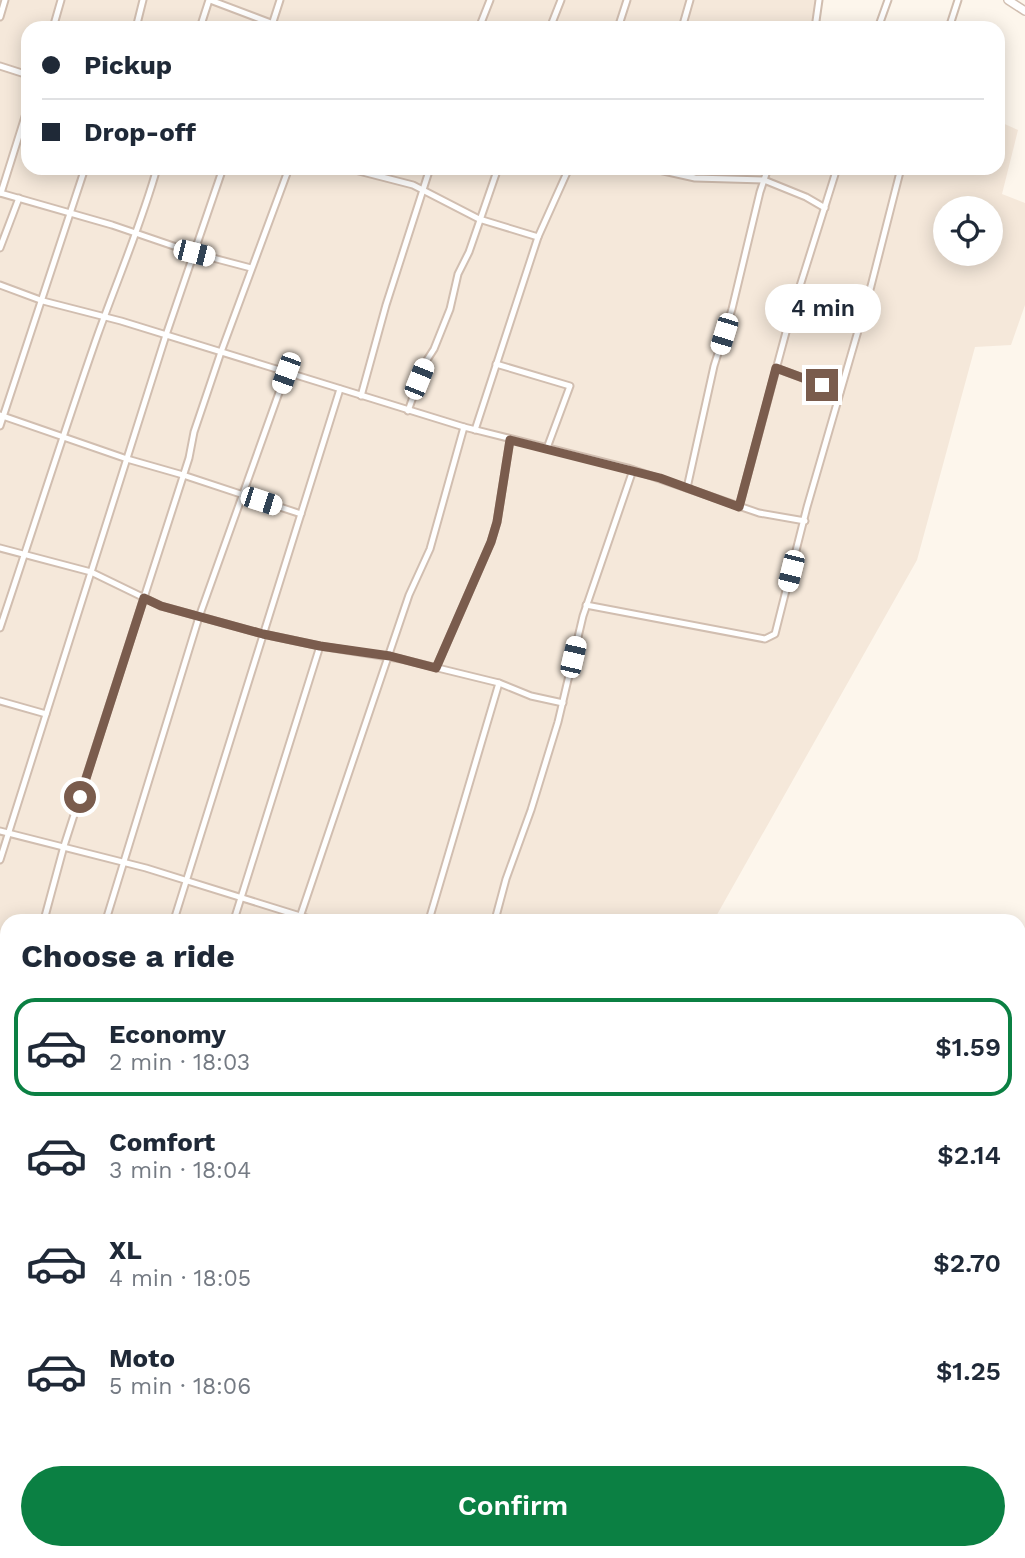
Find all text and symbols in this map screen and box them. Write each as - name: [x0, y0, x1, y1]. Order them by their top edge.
- text: Pickup: [84, 50, 172, 80]
- text: Drop-off: [84, 117, 196, 147]
- map controls: [933, 196, 1003, 266]
- button: locate: [933, 196, 1003, 266]
- car: [172, 238, 217, 268]
- callout: 4 min: [764, 284, 880, 332]
- text: 4 min: [791, 295, 855, 322]
- car: [708, 311, 741, 357]
- car: [269, 350, 304, 396]
- car: [402, 356, 437, 402]
- route end: [806, 369, 838, 401]
- car: [238, 485, 285, 517]
- car: [776, 548, 807, 594]
- car: [559, 634, 588, 680]
- route start: [64, 781, 96, 813]
- text: Choose a ride: [21, 937, 235, 975]
- icon: car: [25, 1016, 88, 1079]
- text: Economy: [109, 1019, 226, 1049]
- text: $1.59: [935, 1032, 1001, 1062]
- text: 2 min · 18:03: [109, 1049, 250, 1076]
- icon: car: [25, 1124, 88, 1187]
- text: Comfort: [109, 1127, 215, 1157]
- text: $2.14: [937, 1140, 1001, 1170]
- text: 3 min · 18:04: [109, 1157, 251, 1184]
- icon: car: [25, 1232, 88, 1295]
- text: XL: [109, 1235, 142, 1265]
- text: $2.70: [933, 1248, 1001, 1278]
- text: 4 min · 18:05: [109, 1265, 251, 1292]
- icon: car: [25, 1340, 88, 1403]
- text: Moto: [109, 1343, 175, 1373]
- text: $1.25: [936, 1356, 1001, 1386]
- text: 5 min · 18:06: [109, 1373, 251, 1400]
- button: Confirm: [21, 1466, 1005, 1546]

